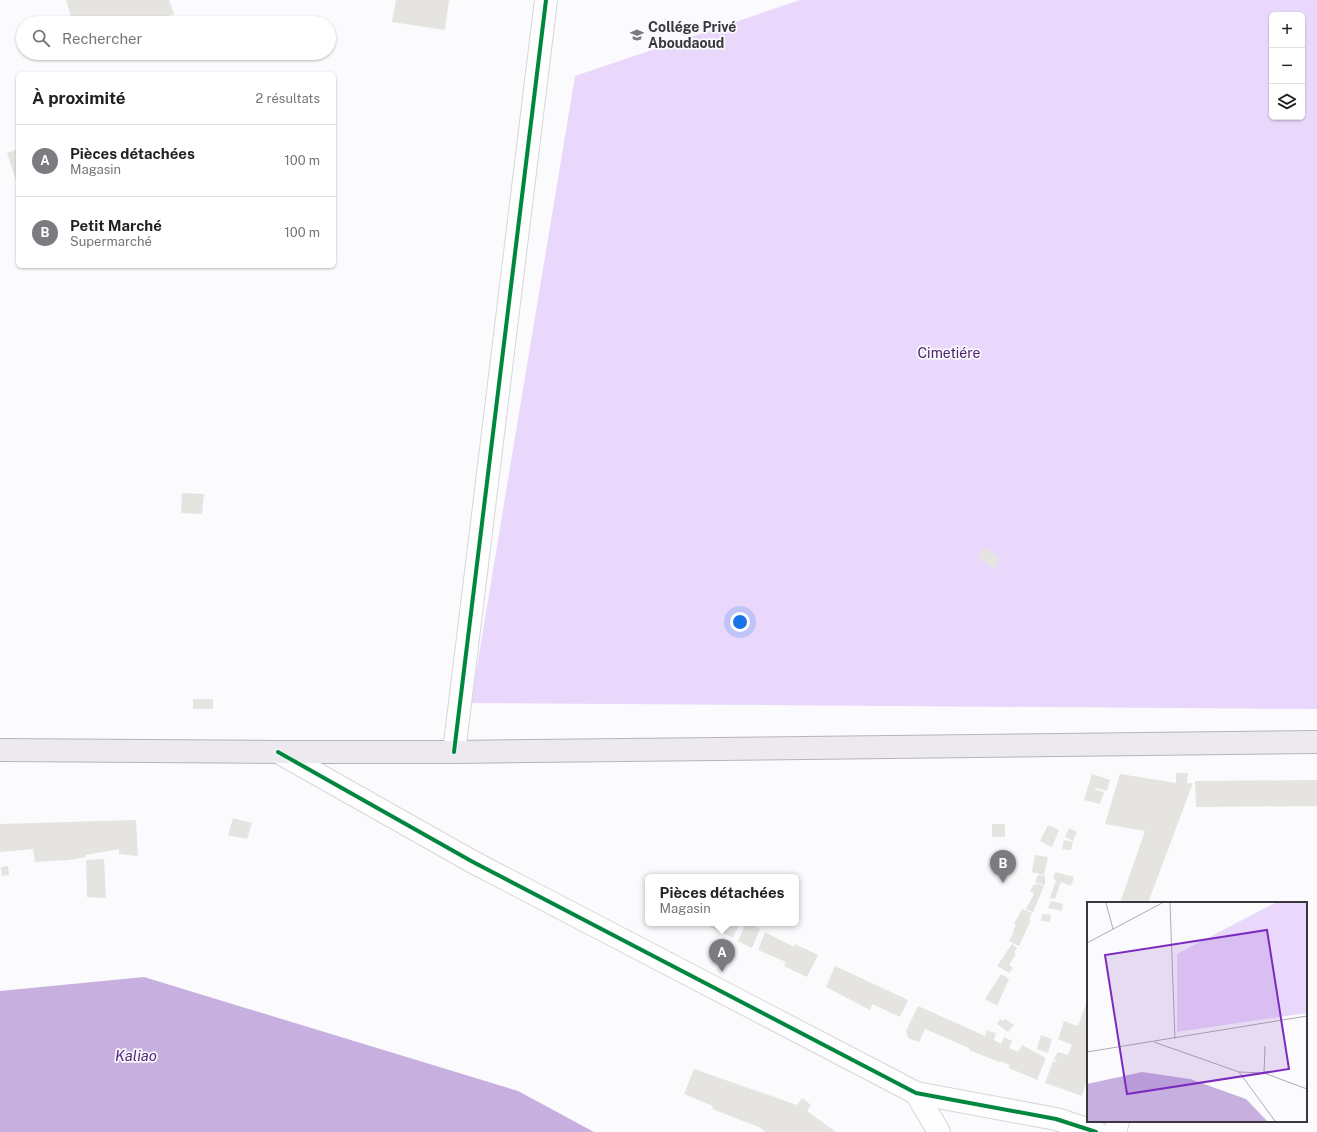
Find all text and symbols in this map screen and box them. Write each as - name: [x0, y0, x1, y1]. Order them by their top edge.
- map controls: [1269, 12, 1305, 120]
- button: +: [1269, 12, 1305, 48]
- search box: [16, 16, 336, 60]
- place label: Collége Privé Aboudaoud: [648, 19, 736, 51]
- icon: search: [30, 27, 52, 49]
- school or university icon: Collége Privé Aboudaoud: [629, 27, 645, 43]
- text: Rechercher: [62, 30, 142, 47]
- button: −: [1269, 48, 1305, 84]
- button: layers: [1269, 84, 1305, 120]
- text: À proximité: [32, 88, 126, 108]
- text: 2 résultats: [256, 91, 320, 106]
- text: Pièces détachées: [70, 145, 195, 162]
- text: A: [40, 153, 50, 168]
- text: 100 m: [284, 153, 320, 168]
- text: Magasin: [70, 162, 121, 177]
- text: Petit Marché: [70, 217, 162, 234]
- text: B: [41, 225, 49, 240]
- text: 100 m: [284, 225, 320, 240]
- text: Supermarché: [70, 234, 152, 249]
- park label: Cimetiére: [917, 345, 981, 361]
- your location: [730, 612, 750, 632]
- pin: B: [990, 850, 1016, 883]
- popup: [645, 874, 799, 926]
- text: Pièces détachées: [660, 884, 784, 901]
- text: Magasin: [660, 901, 711, 916]
- inset map: [1087, 902, 1307, 1122]
- pin: A: [709, 939, 735, 972]
- water label: Kaliao: [115, 1047, 157, 1064]

